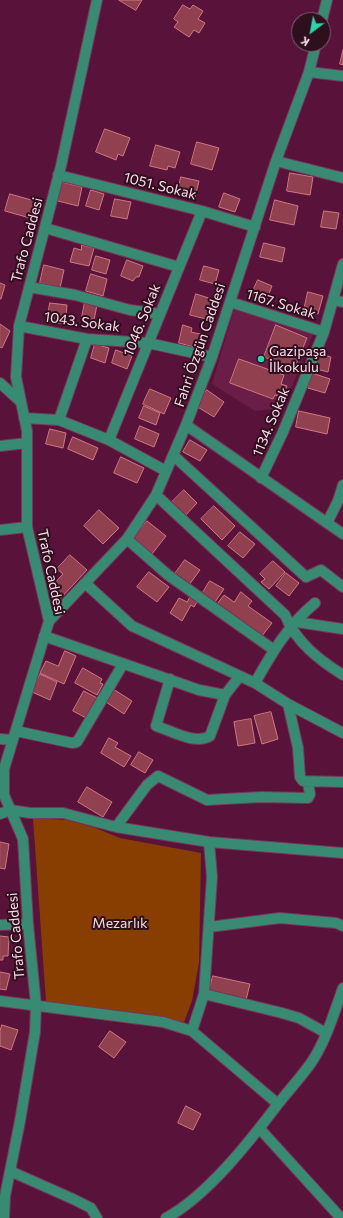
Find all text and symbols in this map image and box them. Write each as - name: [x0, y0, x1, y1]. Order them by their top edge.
- north arrow: [291, 12, 331, 52]
- text: K: [298, 34, 312, 49]
- street label: 1051. Sokak: [122, 169, 198, 203]
- street label: Trafo Caddesi: [8, 196, 46, 284]
- street label: 1046. Sokak: [120, 281, 164, 359]
- street label: Fahri Özgün Caddesi: [171, 281, 229, 409]
- street label: 1167. Sokak: [244, 285, 318, 323]
- street label: 1043. Sokak: [43, 308, 121, 336]
- place label: Gazipaşa İlkokulu: [269, 343, 326, 376]
- marker: Gazipaşa İlkokulu: [256, 354, 266, 364]
- street label: 1134. Sokak: [249, 385, 293, 459]
- street label: Trafo Caddesi: [34, 528, 68, 616]
- street label: Trafo Caddesi: [4, 892, 28, 980]
- park label: Mezarlık: [92, 915, 148, 931]

